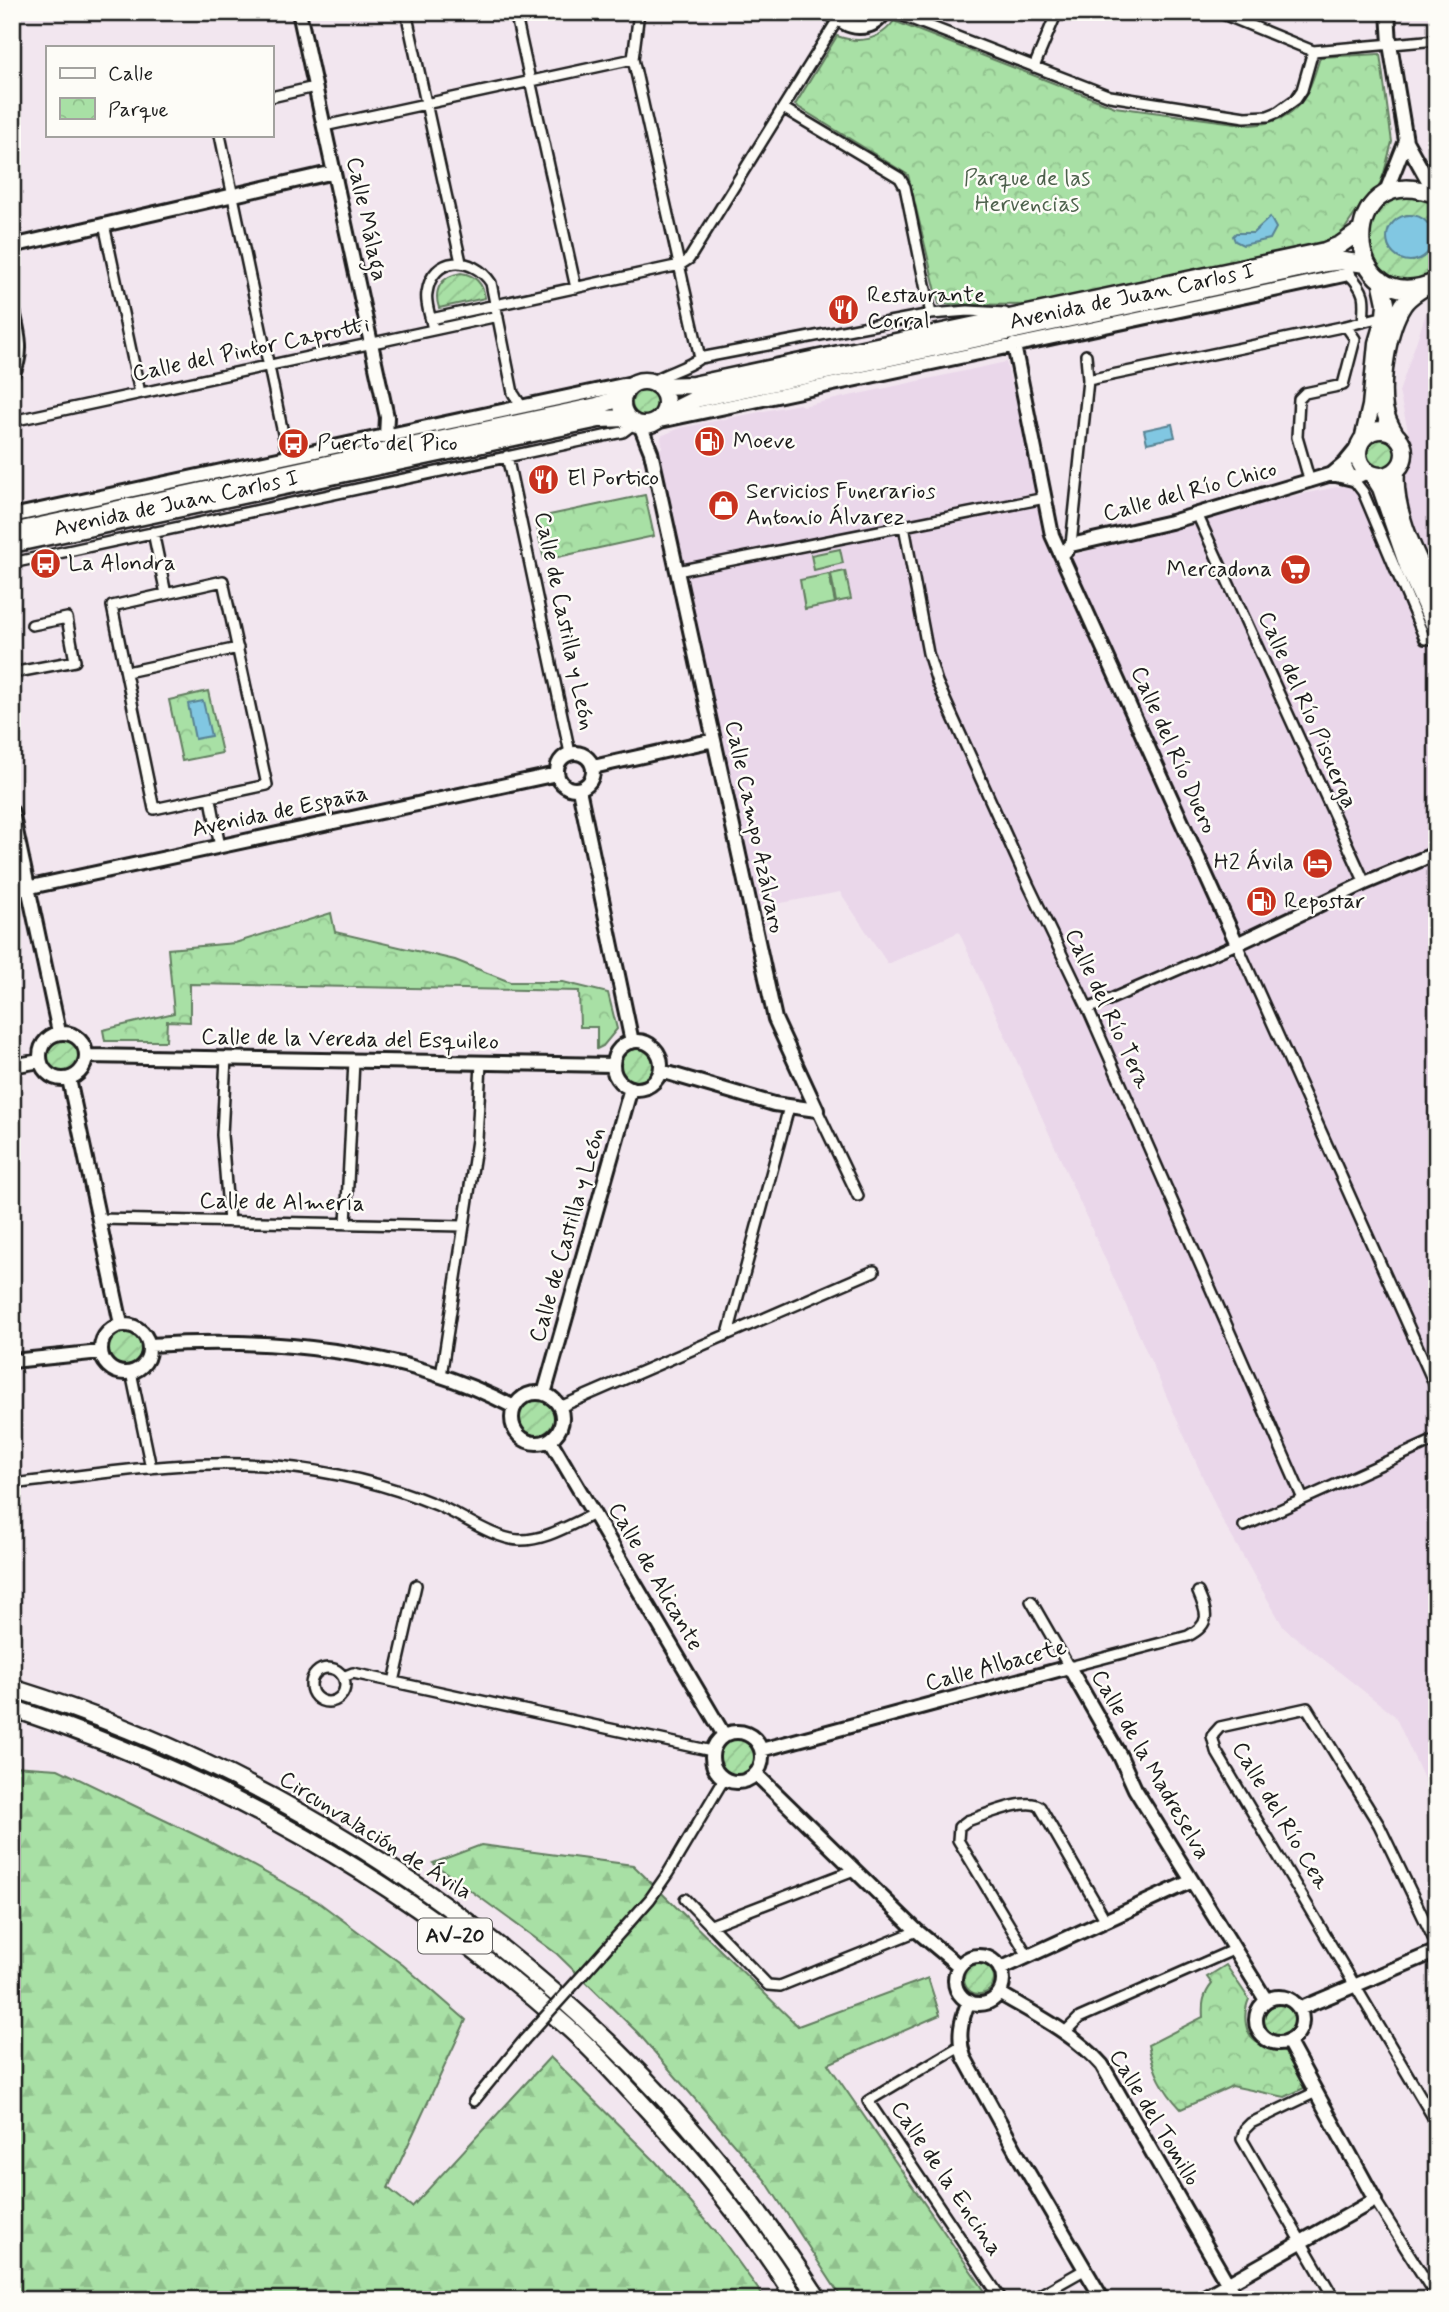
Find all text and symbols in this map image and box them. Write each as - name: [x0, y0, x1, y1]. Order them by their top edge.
- legend: [46, 46, 273, 136]
- text: Calle: [108, 60, 153, 88]
- text: Parque: [108, 96, 169, 124]
- street label: Calle Málaga: [336, 154, 394, 284]
- park label: Parque de las Hervencias: [964, 164, 1090, 220]
- street label: Avenida de Juan Carlos I: [1007, 256, 1257, 338]
- place label: Restaurante Corral: [867, 281, 985, 337]
- restaurant icon: Restaurante Corral: [827, 292, 861, 326]
- street label: Calle del Pintor Caprotti: [130, 310, 372, 390]
- fuel station icon: Moeve: [693, 425, 727, 459]
- bus stop icon: Puerto del Pico: [277, 427, 311, 461]
- place label: Moeve: [733, 427, 796, 457]
- place label: Puerto del Pico: [317, 429, 458, 459]
- street label: Calle del Río Chico: [1100, 454, 1280, 530]
- restaurant icon: El Portico: [527, 462, 561, 496]
- street label: Avenida de Juan Carlos I: [51, 463, 301, 545]
- place label: El Portico: [567, 464, 659, 494]
- place label: Servicios Funerarios Antonio Álvarez: [746, 477, 936, 533]
- shop icon: Servicios Funerarios Antonio Álvarez: [706, 488, 740, 522]
- street label: Calle de Castilla y León: [526, 509, 602, 733]
- bus stop icon: La Alondra: [28, 547, 62, 581]
- place label: La Alondra: [68, 549, 176, 579]
- supermarket icon: Mercadona: [1278, 553, 1312, 587]
- place label: Mercadona: [1166, 555, 1272, 585]
- street label: Calle del Río Pisuerga: [1250, 607, 1364, 813]
- street label: Calle del Río Duero: [1123, 662, 1223, 838]
- street label: Calle Campo Azálvaro: [717, 718, 791, 936]
- street label: Avenida de España: [189, 779, 371, 845]
- hotel icon: H2 Ávila: [1300, 846, 1334, 880]
- place label: H2 Ávila: [1214, 848, 1294, 878]
- fuel station icon: Repostar: [1244, 885, 1278, 919]
- place label: Repostar: [1284, 887, 1366, 917]
- street label: Calle del Río Tera: [1057, 924, 1157, 1094]
- street label: Calle de la Vereda del Esquileo: [201, 1022, 499, 1058]
- street label: Calle de Castilla y León: [523, 1124, 613, 1346]
- street label: Calle de Almería: [199, 1187, 365, 1219]
- street label: Calle de Alicante: [600, 1497, 710, 1657]
- street label: Calle Albacete: [922, 1633, 1070, 1699]
- street label: Calle de la Madreselva: [1083, 1664, 1217, 1866]
- street label: Calle del Río Cea: [1224, 1736, 1336, 1896]
- street label: Circunvalación de Ávila: [273, 1764, 477, 1908]
- road number: AV-20: [418, 1918, 492, 1954]
- street label: Calle del Tomillo: [1101, 2044, 1207, 2192]
- street label: Calle de la Encina: [883, 2096, 1009, 2262]

